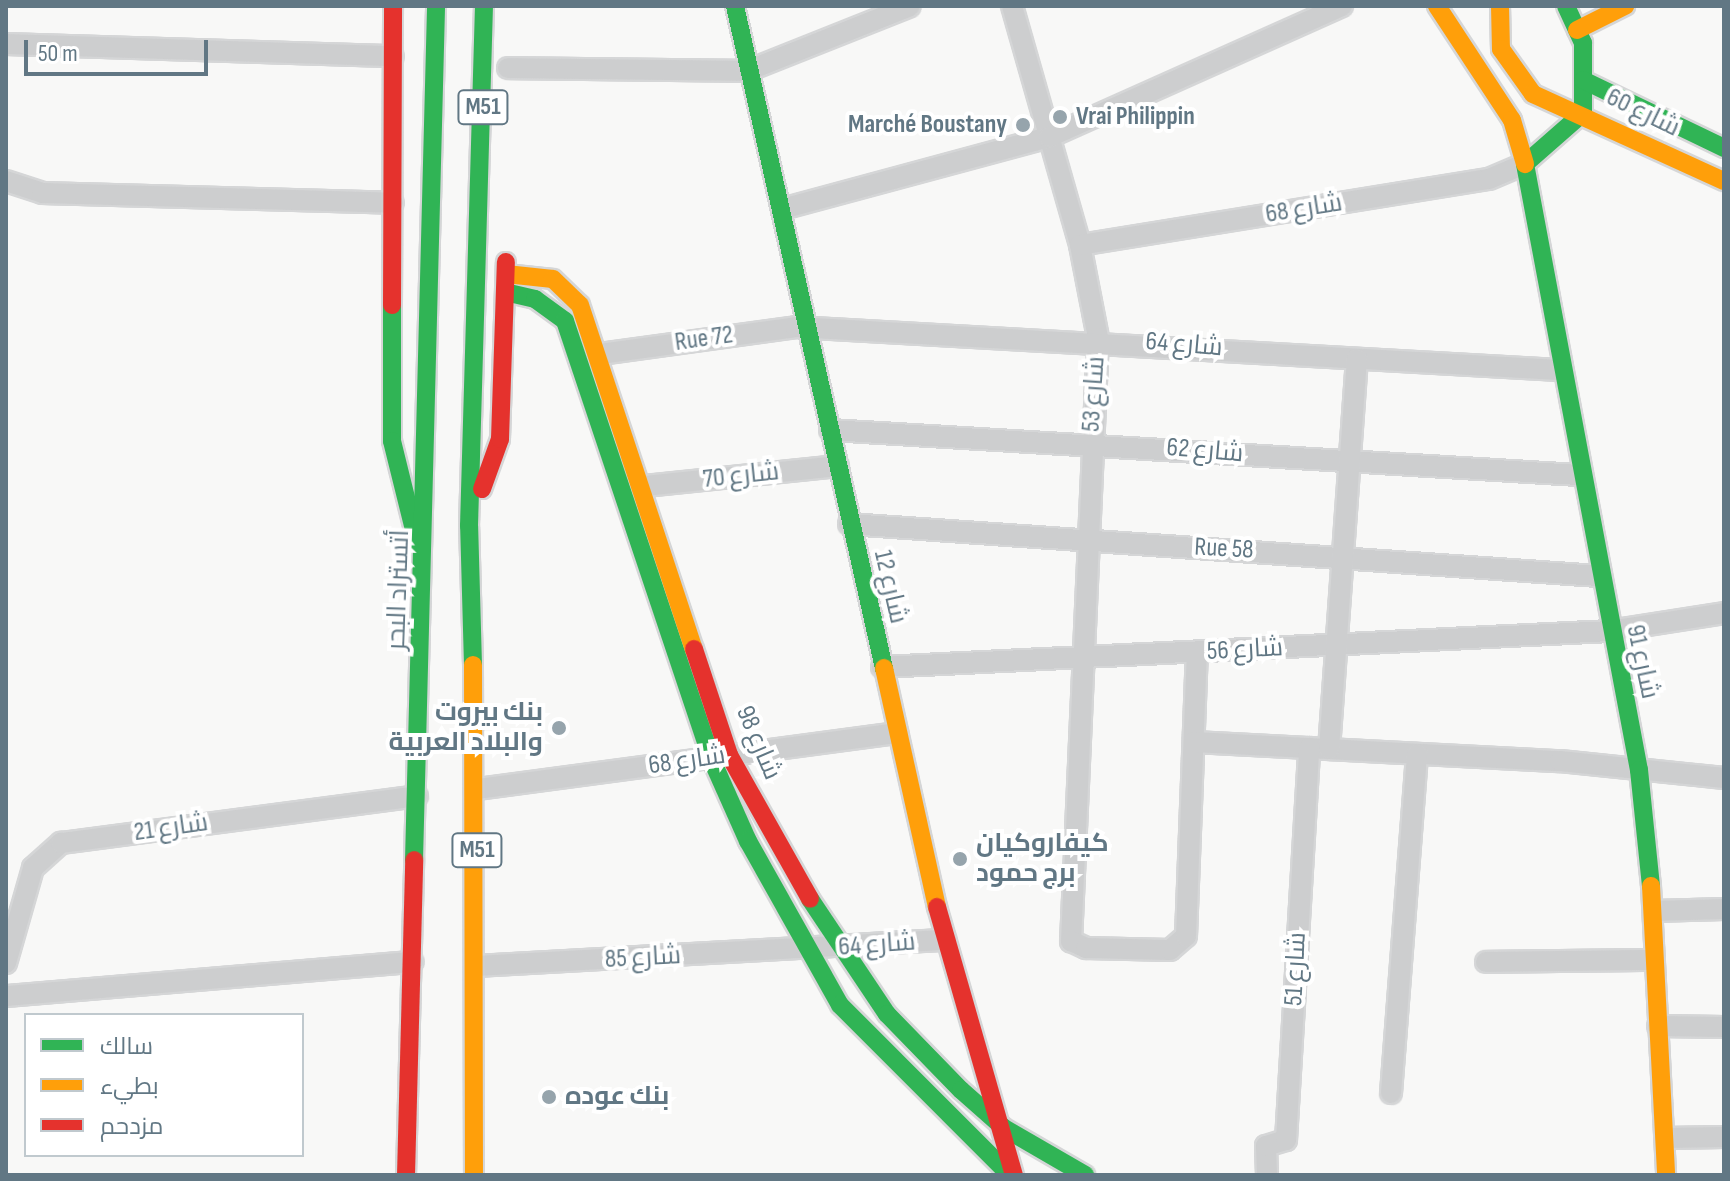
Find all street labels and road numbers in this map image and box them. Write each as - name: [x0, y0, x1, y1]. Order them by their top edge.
- street label: شارع 60: [1601, 82, 1685, 144]
- road number: M51: [457, 87, 509, 127]
- street label: شارع 68: [1263, 188, 1345, 230]
- street label: Rue 72: [673, 319, 735, 359]
- street label: شارع 64: [1144, 326, 1224, 364]
- street label: شارع 53: [1076, 355, 1112, 433]
- street label: شارع 62: [1165, 432, 1245, 470]
- street label: شارع 70: [701, 456, 781, 496]
- street label: أتستراد البحر: [381, 529, 417, 651]
- street label: Rue 58: [1194, 532, 1254, 566]
- street label: شارع 12: [866, 547, 914, 627]
- street label: شارع 91: [1619, 622, 1665, 702]
- street label: شارع 56: [1206, 632, 1284, 668]
- street label: شارع 98: [729, 701, 787, 785]
- street label: شارع 68: [647, 740, 727, 782]
- street label: شارع 21: [132, 807, 210, 849]
- road number: M51: [451, 830, 503, 870]
- street label: شارع 64: [837, 927, 917, 963]
- street label: شارع 51: [1278, 931, 1314, 1007]
- street label: شارع 85: [604, 940, 682, 976]

